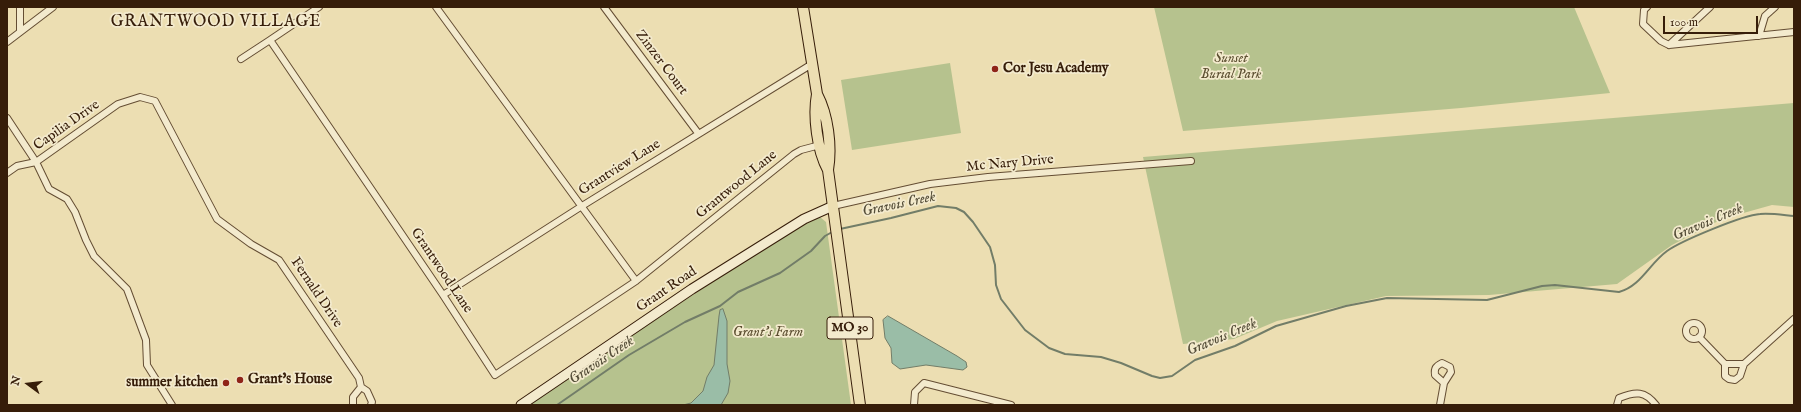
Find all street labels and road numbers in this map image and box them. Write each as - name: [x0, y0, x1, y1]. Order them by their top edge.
- street label: Zinzer Court: [631, 27, 691, 99]
- street label: Capilia Drive: [31, 97, 103, 155]
- street label: Grantview Lane: [576, 136, 664, 200]
- street label: Grantwood Lane: [693, 147, 781, 223]
- street label: Mc Nary Drive: [966, 152, 1054, 176]
- street label: Grantwood Lane: [406, 225, 476, 317]
- street label: Fernald Drive: [286, 255, 346, 331]
- street label: Grant Road: [634, 264, 700, 316]
- road number: MO 30: [827, 317, 873, 339]

